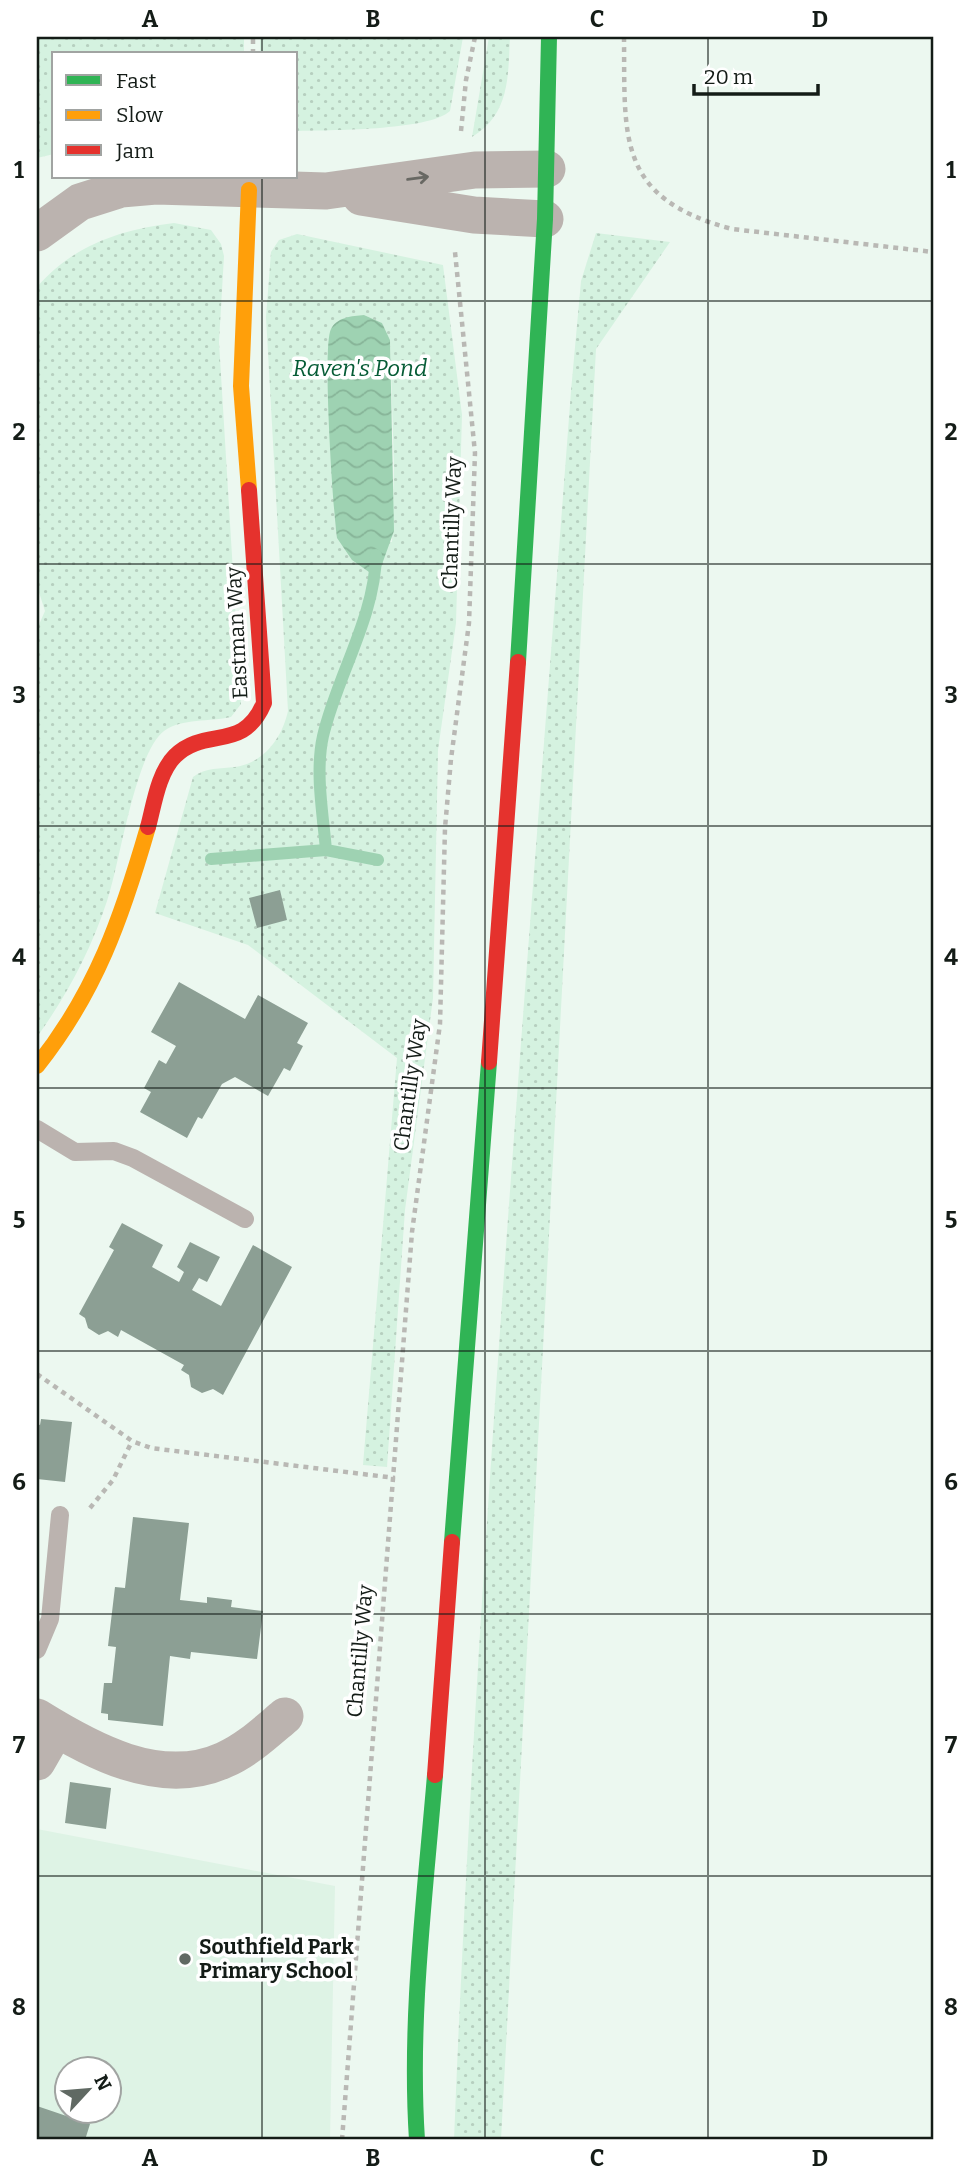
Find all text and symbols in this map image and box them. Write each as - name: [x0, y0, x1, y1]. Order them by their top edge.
- text: A: [142, 5, 159, 33]
- text: B: [366, 5, 380, 33]
- text: C: [590, 5, 604, 33]
- text: D: [812, 5, 828, 33]
- legend: [52, 52, 298, 178]
- scale bar: [694, 52, 818, 96]
- text: 20 m: [704, 64, 753, 90]
- text: Fast: [116, 68, 157, 94]
- text: Slow: [116, 102, 163, 128]
- text: Jam: [115, 138, 154, 164]
- text: 1: [14, 156, 24, 184]
- text: 1: [946, 156, 956, 184]
- one-way arrow: [406, 172, 429, 185]
- water label: Raven's Pond: [293, 354, 427, 382]
- text: 2: [13, 418, 26, 446]
- text: 2: [945, 418, 958, 446]
- street label: Chantilly Way: [437, 455, 467, 590]
- street label: Eastman Way: [221, 565, 253, 700]
- text: 3: [12, 681, 26, 709]
- text: 3: [944, 681, 958, 709]
- text: 4: [12, 943, 26, 971]
- text: 4: [944, 943, 958, 971]
- street label: Chantilly Way: [388, 1016, 432, 1153]
- text: 5: [13, 1206, 25, 1234]
- text: 5: [945, 1206, 957, 1234]
- text: 6: [12, 1468, 26, 1496]
- text: 6: [944, 1468, 958, 1496]
- street label: Chantilly Way: [341, 1583, 379, 1719]
- text: 7: [13, 1731, 26, 1759]
- text: 7: [945, 1731, 958, 1759]
- place label: Southfield Park Primary School: [199, 1934, 354, 1984]
- marker: Southfield Park Primary School: [177, 1951, 193, 1967]
- text: 8: [12, 1993, 26, 2021]
- text: 8: [944, 1993, 958, 2021]
- north arrow: [52, 2054, 122, 2124]
- text: N: [89, 2071, 117, 2095]
- text: A: [142, 2144, 159, 2172]
- text: B: [366, 2144, 380, 2172]
- text: C: [590, 2144, 604, 2172]
- text: D: [812, 2144, 828, 2172]

